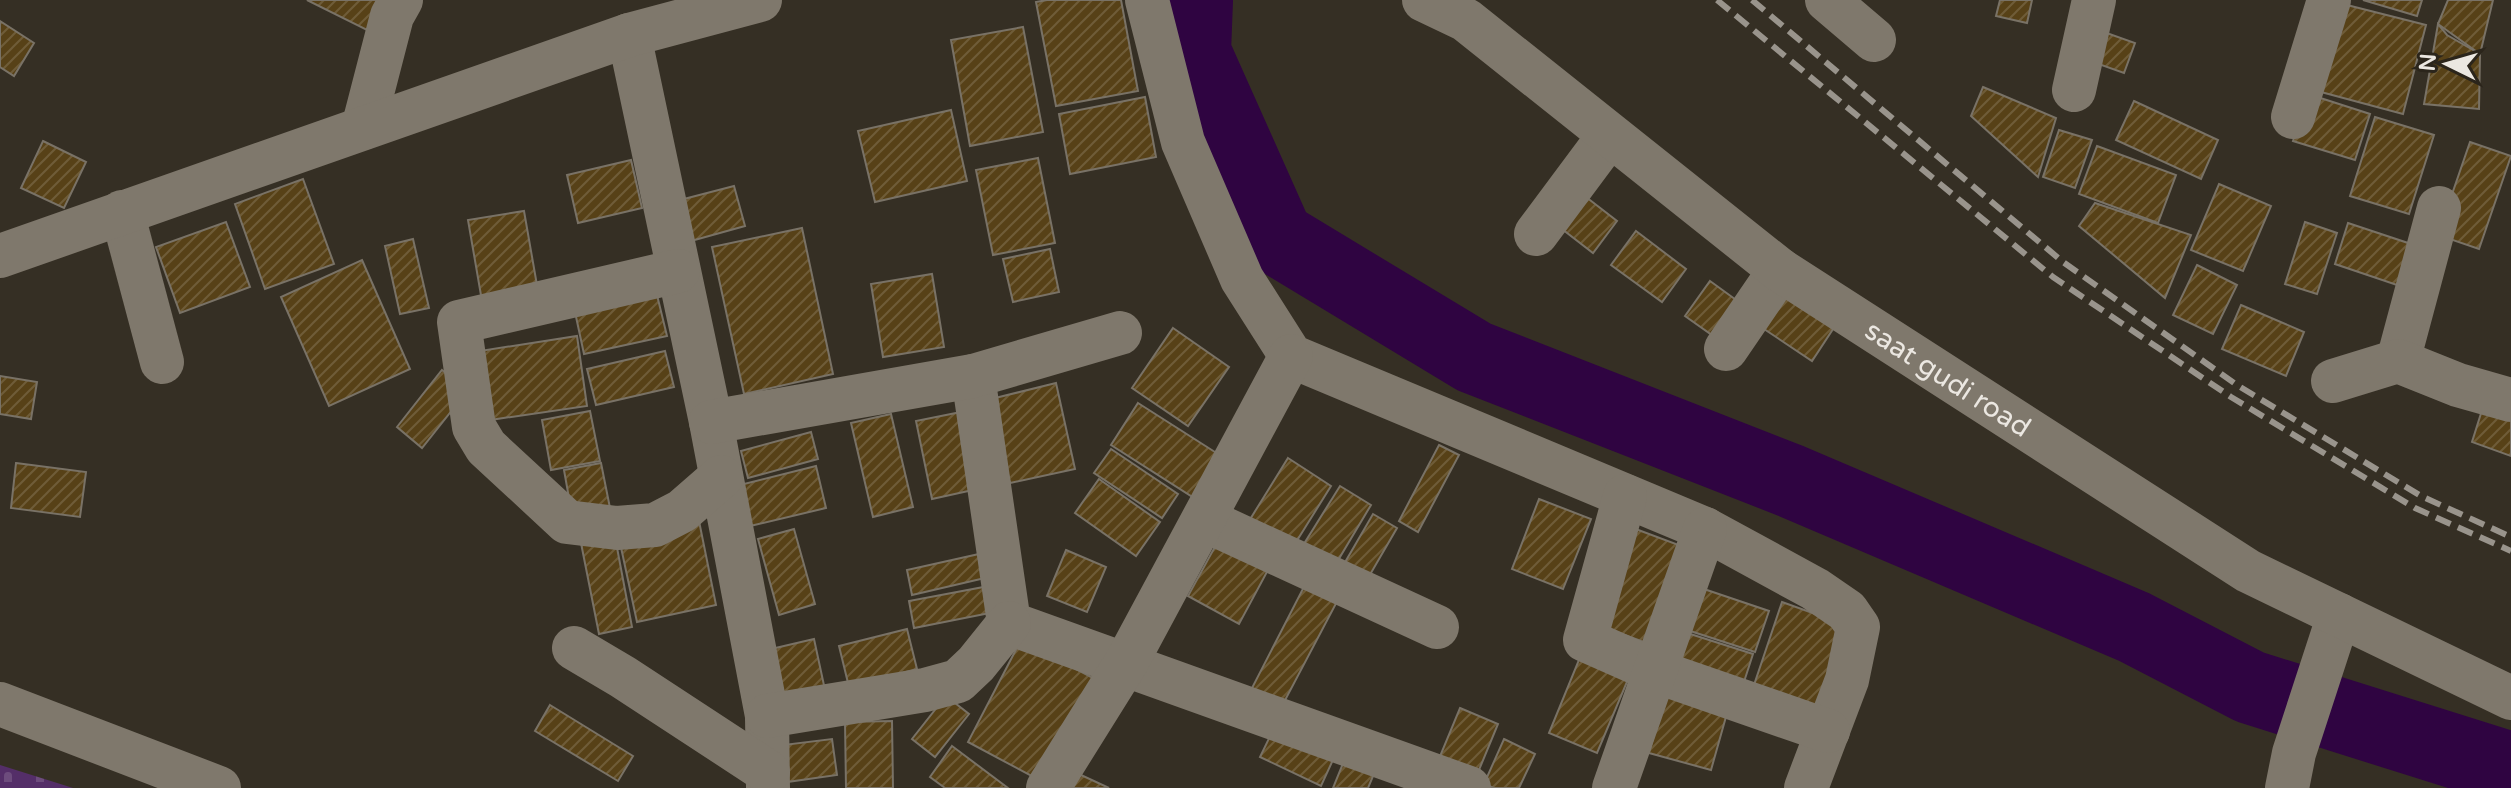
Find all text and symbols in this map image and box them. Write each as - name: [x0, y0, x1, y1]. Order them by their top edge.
- north arrow: [2407, 24, 2487, 104]
- text: N: [2414, 52, 2442, 72]
- street label: saat gudi road: [1859, 313, 2037, 445]

